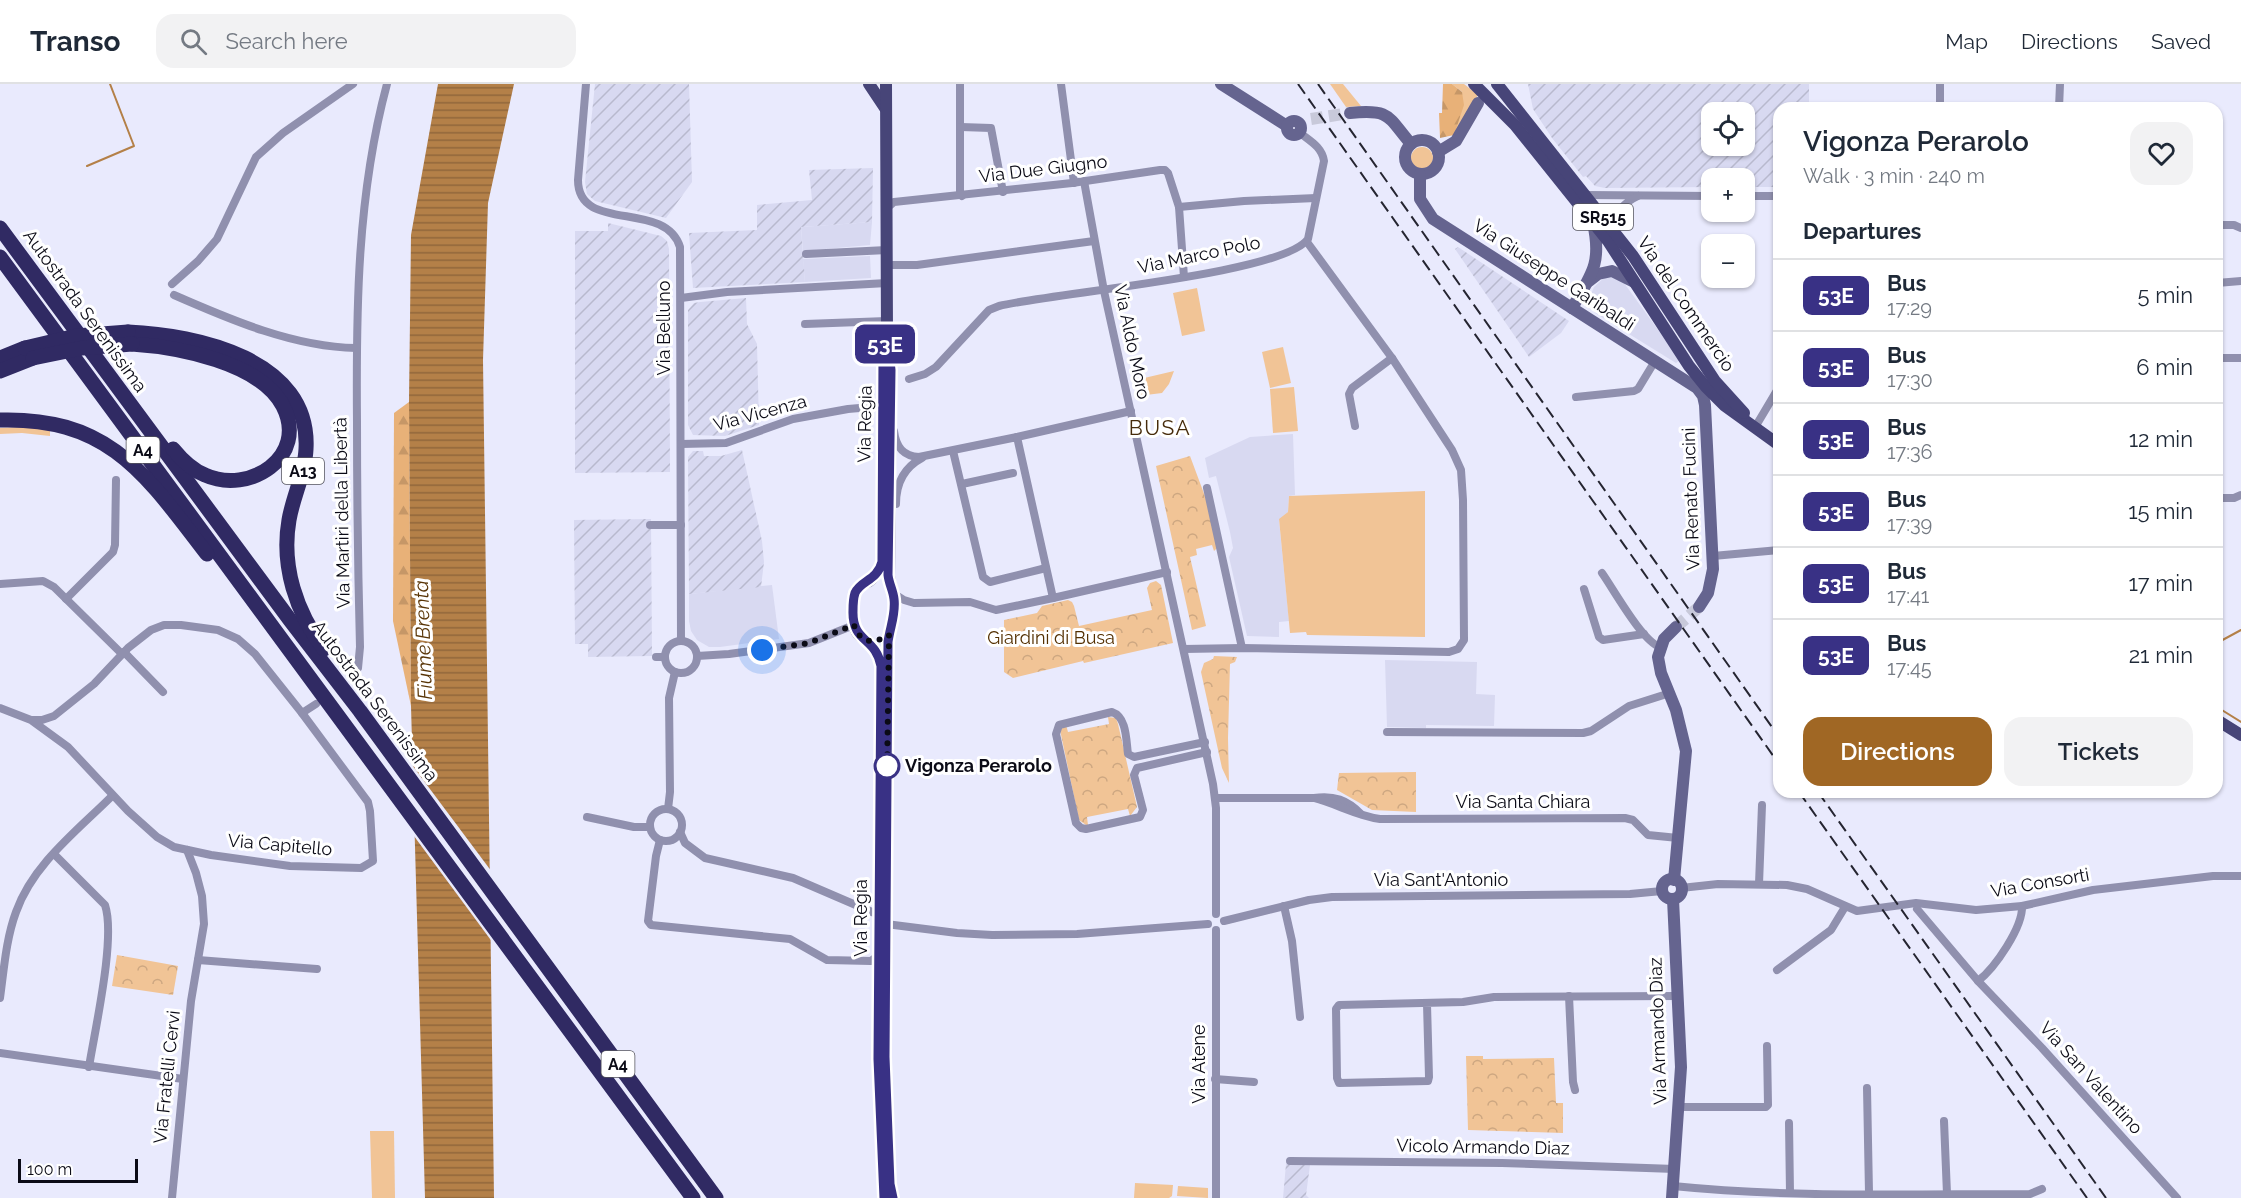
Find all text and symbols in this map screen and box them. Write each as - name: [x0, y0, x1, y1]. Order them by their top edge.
- search box: [156, 14, 576, 68]
- text: Transo: [30, 25, 120, 58]
- icon: search: [177, 25, 210, 58]
- text: Search here: [225, 28, 348, 54]
- text: Map: [1945, 29, 1988, 54]
- text: Directions: [2021, 29, 2118, 54]
- text: Saved: [2151, 29, 2211, 54]
- map controls: [1701, 102, 1755, 288]
- button: locate: [1701, 102, 1755, 156]
- button: heart: [2130, 122, 2193, 185]
- text: Vigonza Perarolo: [1803, 125, 2029, 158]
- street label: Via Due Giugno: [978, 150, 1109, 187]
- text: Walk · 3 min · 240 m: [1803, 164, 1985, 188]
- button: +: [1701, 168, 1755, 222]
- road number: SR515: [1573, 204, 1633, 230]
- street label: Via Giuseppe Garibaldi: [1469, 214, 1639, 335]
- text: Departures: [1803, 218, 1921, 244]
- street label: Autostrada Serenissima: [19, 225, 151, 396]
- street label: Via Marco Polo: [1136, 231, 1262, 278]
- street label: Via del Commercio: [1633, 232, 1740, 376]
- button: −: [1701, 234, 1755, 288]
- text: Bus: [1887, 270, 1926, 296]
- street label: Via Belluno: [653, 280, 674, 375]
- text: 5 min: [2138, 282, 2193, 308]
- street label: Via Aldo Moro: [1110, 283, 1155, 401]
- text: 53E: [1818, 283, 1854, 308]
- text: 17:29: [1887, 296, 1932, 320]
- line badge: 53E: [850, 324, 920, 364]
- text: 53E: [867, 332, 903, 357]
- text: Bus: [1887, 342, 1926, 368]
- text: 6 min: [2136, 354, 2193, 380]
- text: 53E: [1818, 355, 1854, 380]
- text: 17:30: [1887, 368, 1933, 392]
- street label: Via Regia: [853, 385, 876, 463]
- street label: Via Vicenza: [711, 390, 809, 435]
- text: Bus: [1887, 414, 1926, 440]
- district label: BUSA: [1129, 415, 1191, 440]
- street label: Via Martiri della Libertà: [329, 417, 354, 609]
- text: 12 min: [2129, 426, 2193, 452]
- street label: Via Renato Fucini: [1678, 427, 1703, 571]
- text: 53E: [1818, 427, 1854, 452]
- road number: A4: [126, 437, 160, 463]
- text: 17:36: [1887, 440, 1933, 464]
- road number: A13: [282, 458, 324, 484]
- text: Bus: [1887, 486, 1926, 512]
- text: 15 min: [2128, 498, 2193, 524]
- text: 53E: [1818, 499, 1854, 524]
- text: 17:39: [1887, 512, 1932, 536]
- text: Bus: [1887, 558, 1926, 584]
- text: 17 min: [2128, 570, 2193, 596]
- text: 53E: [1818, 571, 1854, 596]
- water label: Fiume Brenta: [409, 580, 437, 700]
- text: 17:41: [1887, 584, 1929, 608]
- street label: Autostrada Serenissima: [308, 616, 443, 785]
- park label: Giardini di Busa: [987, 627, 1115, 648]
- text: Bus: [1887, 630, 1926, 656]
- your location: [747, 635, 777, 665]
- text: 21 min: [2129, 642, 2193, 668]
- text: 53E: [1818, 643, 1854, 668]
- text: 17:45: [1887, 656, 1932, 680]
- button: Directions: [1803, 717, 1992, 786]
- button: Tickets: [2004, 717, 2193, 786]
- marker: Vigonza Perarolo: [874, 753, 900, 779]
- place label: Vigonza Perarolo: [905, 755, 1052, 776]
- street label: Via Santa Chiara: [1456, 791, 1590, 812]
- street label: Via Capitello: [227, 829, 333, 860]
- street label: Via Consorti: [1989, 864, 2091, 902]
- street label: Via Sant'Antonio: [1374, 869, 1508, 890]
- street label: Via Regia: [850, 879, 871, 957]
- street label: Via Armando Diaz: [1644, 957, 1671, 1105]
- street label: Via Fratelli Cervi: [149, 1009, 184, 1145]
- street label: Via San Valentino: [2035, 1017, 2148, 1138]
- street label: Via Atene: [1188, 1024, 1209, 1104]
- road number: A4: [602, 1051, 634, 1077]
- street label: Vicolo Armando Diaz: [1396, 1134, 1570, 1159]
- scale bar: [18, 1156, 138, 1184]
- text: 100 m: [27, 1160, 72, 1179]

